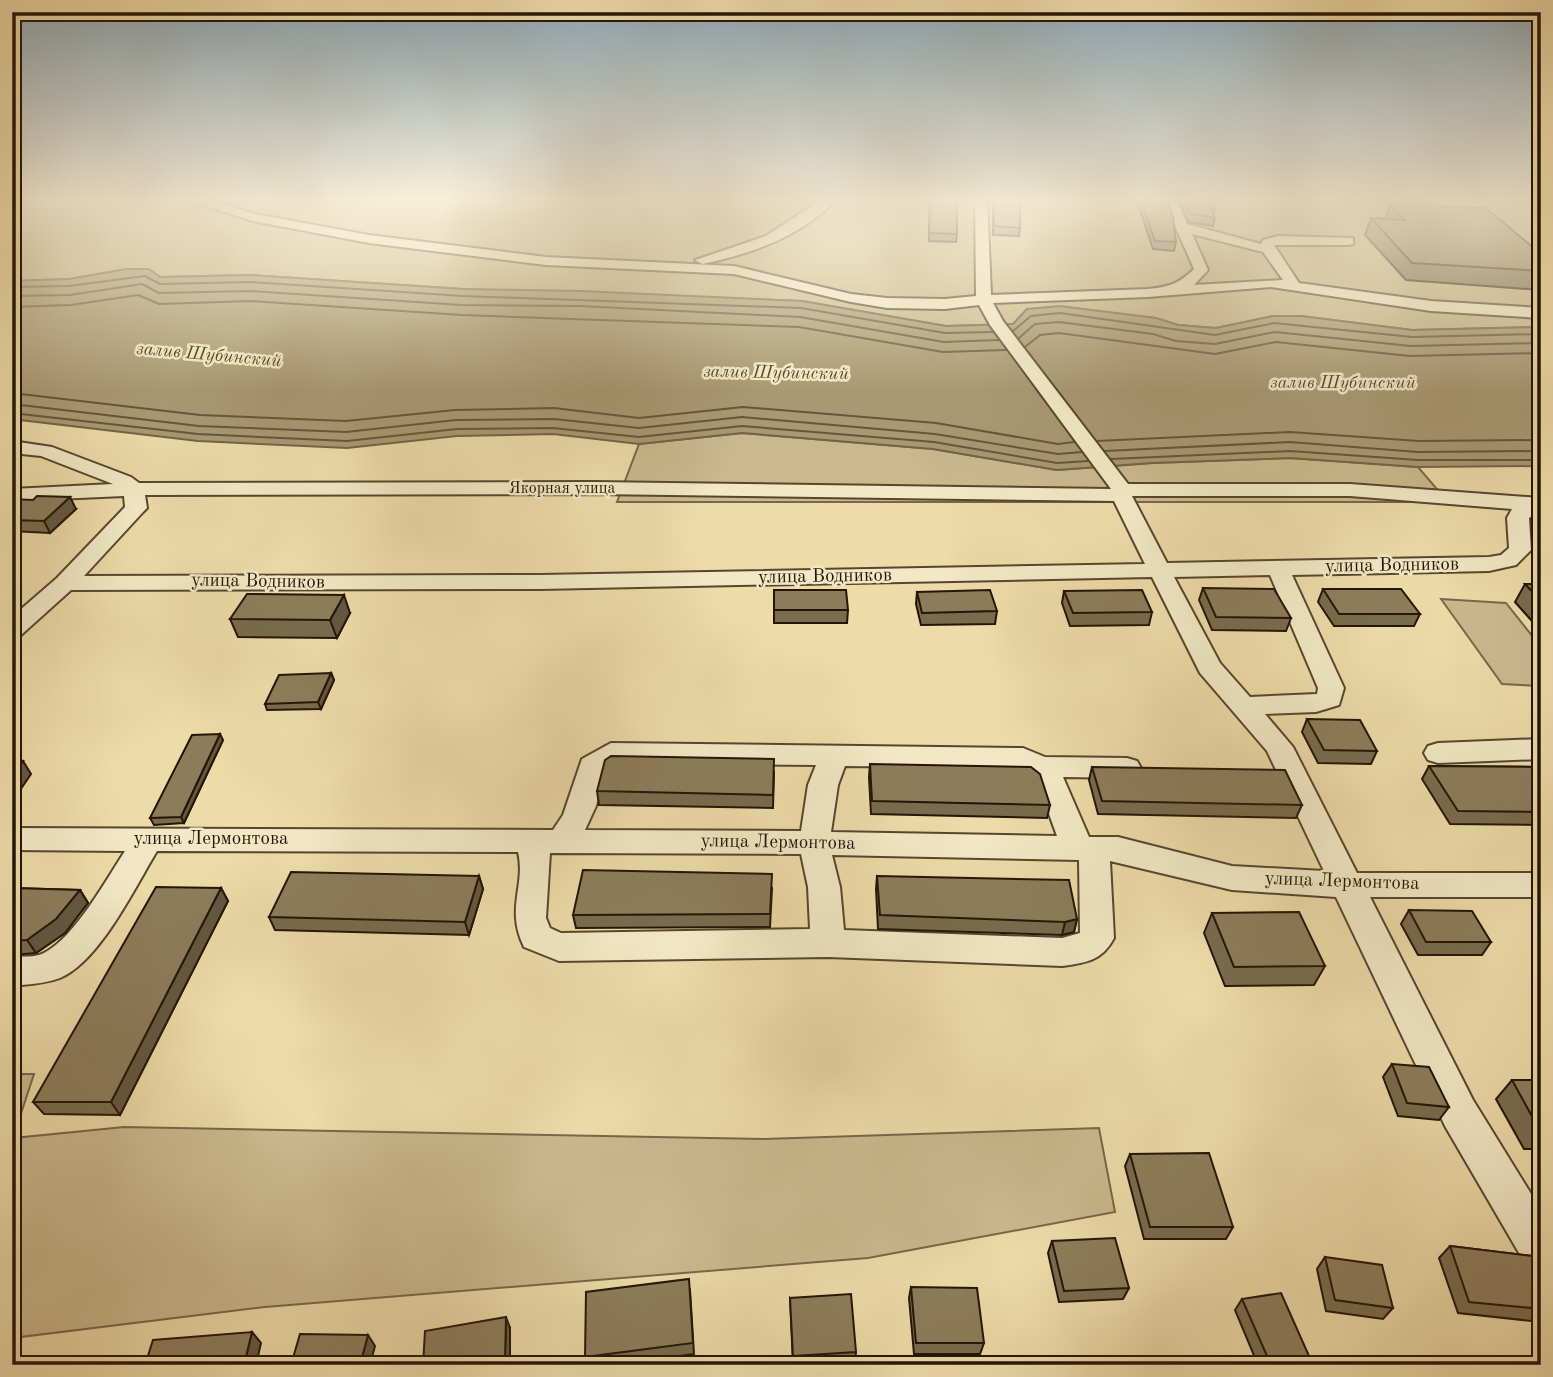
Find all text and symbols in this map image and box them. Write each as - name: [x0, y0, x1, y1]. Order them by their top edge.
- water label: залив Шубинский: [136, 340, 282, 370]
- water label: залив Шубинский: [703, 363, 849, 383]
- water label: залив Шубинский: [1270, 374, 1416, 392]
- street label: Якорная улица: [509, 481, 615, 497]
- street label: улица Водников: [1325, 555, 1459, 577]
- street label: улица Водников: [758, 566, 892, 588]
- street label: улица Водников: [191, 571, 325, 593]
- street label: улица Лермонтова: [134, 830, 289, 849]
- street label: улица Лермонтова: [700, 832, 856, 854]
- street label: улица Лермонтова: [1264, 870, 1420, 894]

